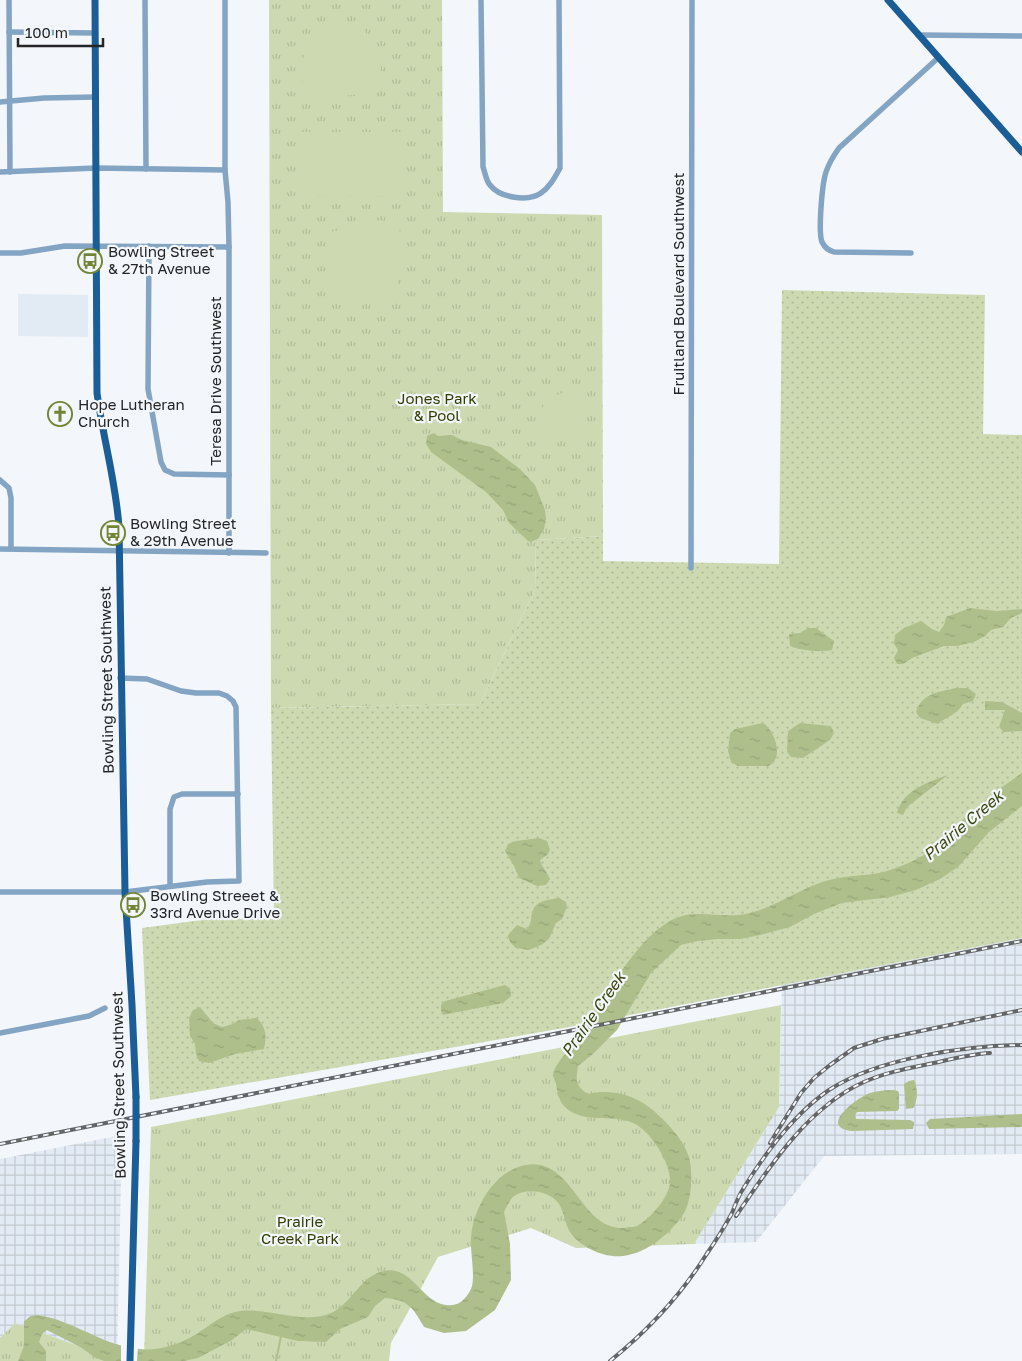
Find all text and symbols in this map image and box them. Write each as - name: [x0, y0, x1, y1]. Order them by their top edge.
- scale bar: [18, 15, 102, 47]
- text: 100 m: [25, 23, 68, 41]
- street label: Fruitland Boulevard Southwest: [669, 172, 687, 396]
- place label: Bowling Street & 27th Avenue: [108, 242, 214, 277]
- bus stop icon: Bowling Street & 27th Avenue: [77, 248, 103, 274]
- street label: Teresa Drive Southwest: [206, 296, 224, 466]
- park label: Jones Park & Pool: [397, 389, 477, 424]
- place label: Hope Lutheran Church: [78, 395, 185, 430]
- church icon: Hope Lutheran Church: [47, 401, 73, 427]
- place label: Bowling Street & 29th Avenue: [130, 514, 236, 549]
- bus stop icon: Bowling Street & 29th Avenue: [100, 520, 126, 546]
- street label: Bowling Street Southwest: [95, 586, 117, 774]
- water label: Prairie Creek: [919, 785, 1009, 864]
- place label: Bowling Streeet & 33rd Avenue Drive: [150, 886, 280, 921]
- bus stop icon: Bowling Streeet & 33rd Avenue Drive: [120, 892, 146, 918]
- water label: Prairie Creek: [557, 966, 630, 1060]
- street label: Bowling Street Southwest: [107, 991, 129, 1179]
- park label: Prairie Creek Park: [261, 1212, 340, 1247]

